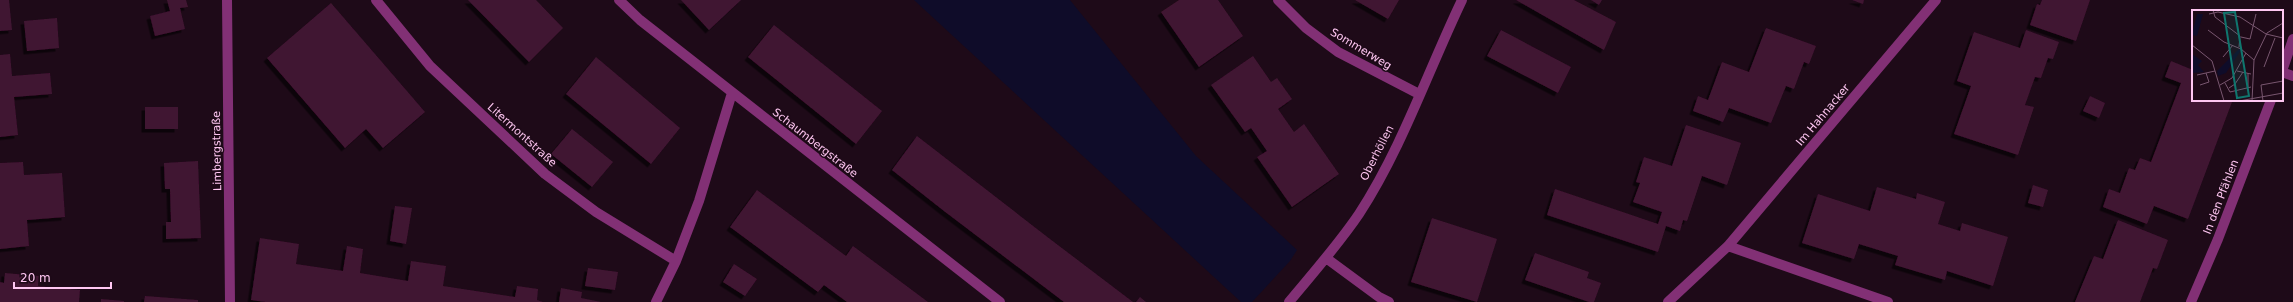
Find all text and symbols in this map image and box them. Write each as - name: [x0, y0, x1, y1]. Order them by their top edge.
- inset map: [2192, 10, 2283, 101]
- street label: Sommerweg: [1328, 26, 1394, 72]
- street label: Im Hahnacker: [1793, 81, 1853, 148]
- street label: Litermontstraße: [485, 101, 559, 170]
- street label: Schaumbergstraße: [770, 106, 860, 180]
- street label: Limbergstraße: [210, 111, 224, 191]
- street label: Oberhöllen: [1358, 123, 1396, 183]
- street label: In den Pfählen: [2201, 158, 2241, 236]
- scale bar: [14, 264, 111, 290]
- text: 20 m: [20, 271, 51, 285]

